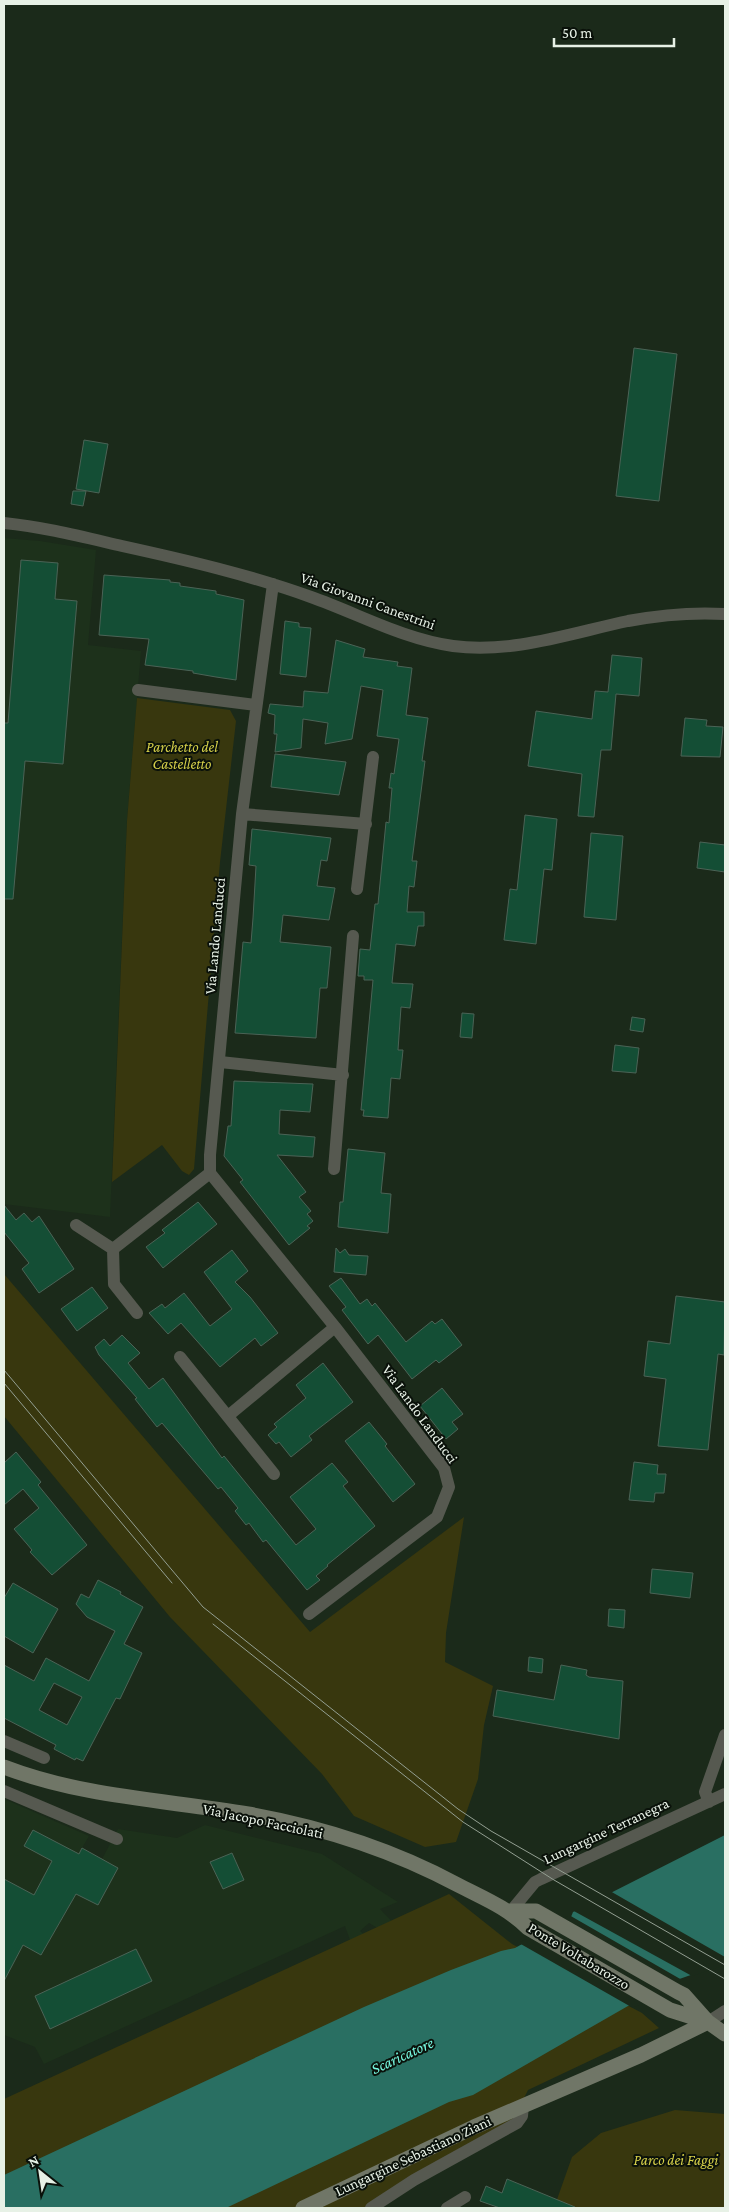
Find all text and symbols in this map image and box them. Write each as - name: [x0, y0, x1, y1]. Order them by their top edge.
- scale bar: [554, 15, 674, 47]
- text: 50 m: [562, 25, 592, 41]
- street label: Via Giovanni Canestrini: [299, 569, 437, 633]
- park label: Parchetto del Castelletto: [146, 739, 218, 772]
- street label: Via Lando Landucci: [202, 877, 228, 995]
- street label: Via Lando Landucci: [379, 1362, 461, 1466]
- street label: Lungargine Terranegra: [541, 1795, 672, 1868]
- street label: Via Jacopo Facciolati: [201, 1800, 325, 1843]
- street label: Ponte Voltabarozzo: [525, 1919, 633, 1993]
- water label: Scaricatore: [368, 2034, 436, 2077]
- street label: Lungargine Sebastiano Ziani: [333, 2113, 494, 2200]
- north arrow: [15, 2147, 65, 2197]
- text: N: [25, 2151, 42, 2170]
- park label: Parco dei Faggi: [634, 2152, 719, 2169]

